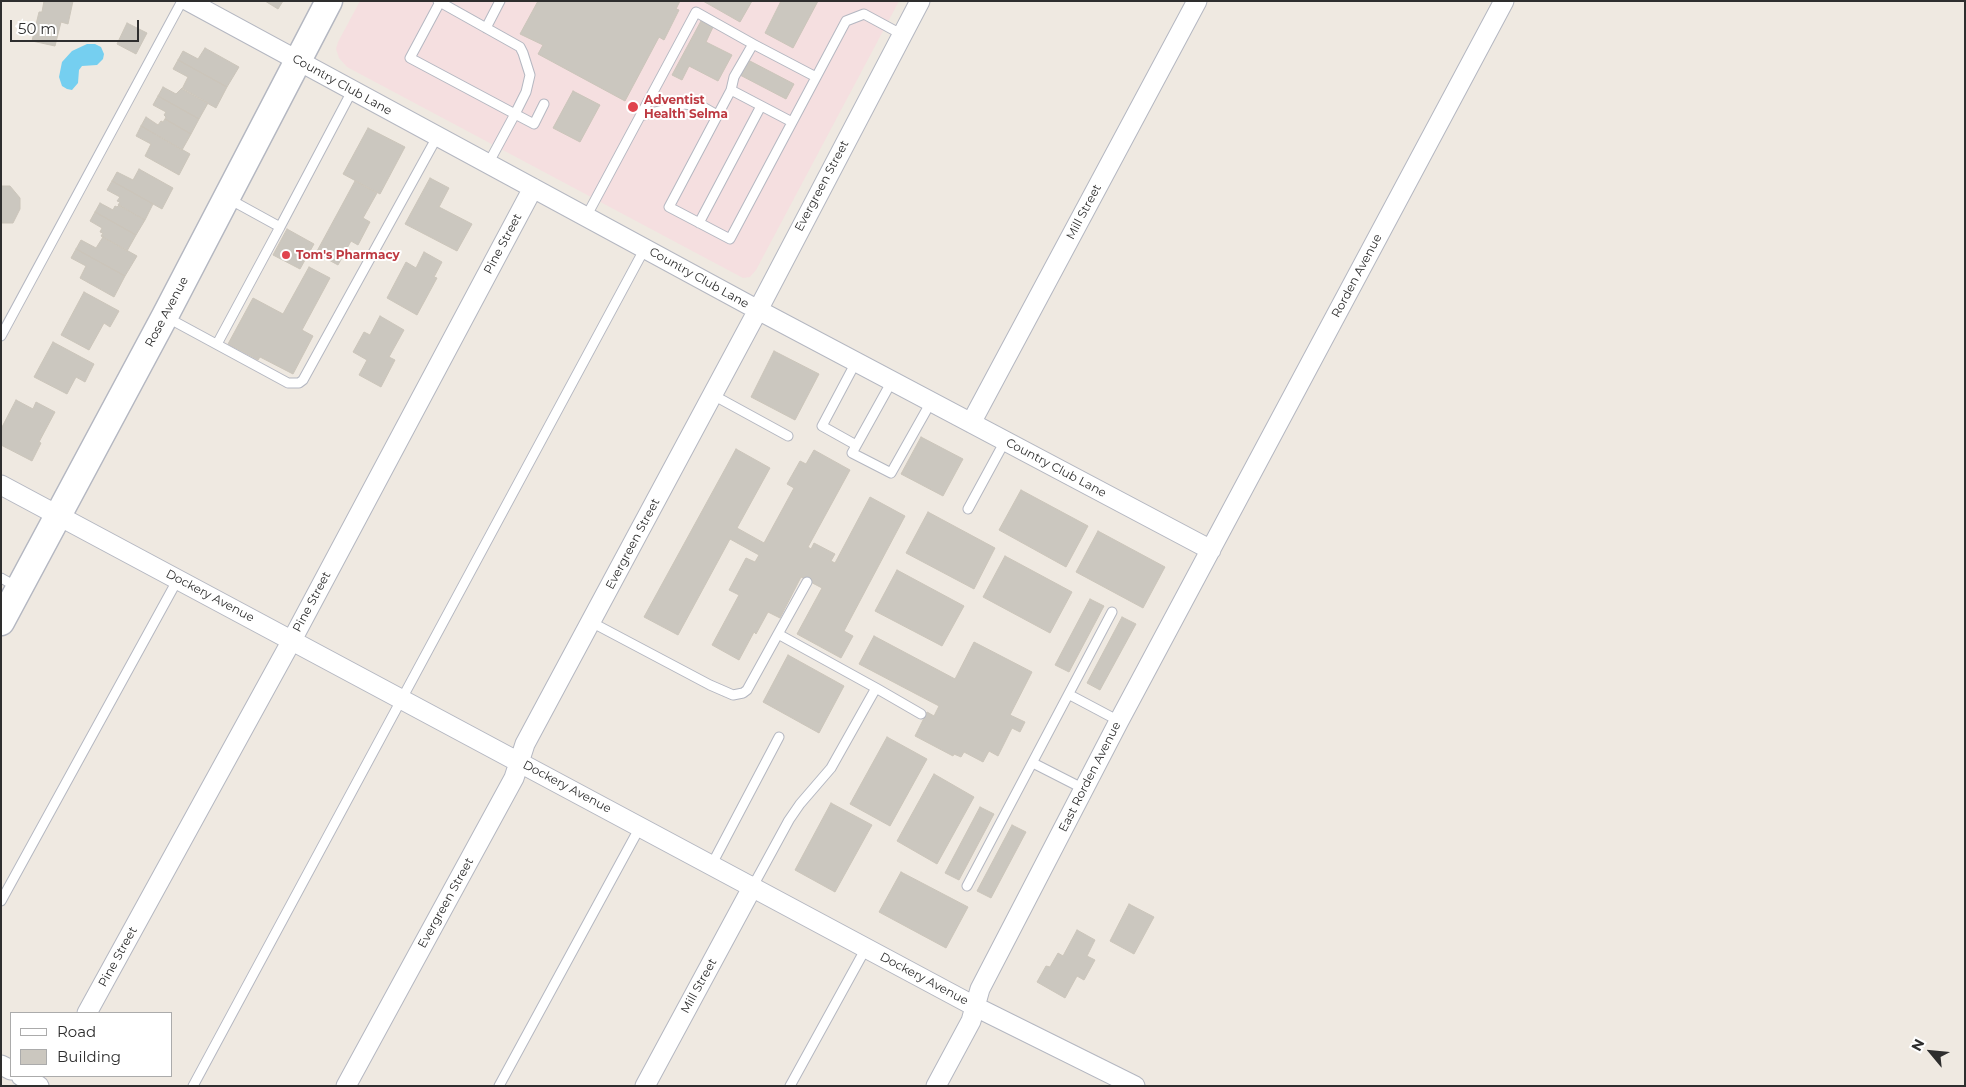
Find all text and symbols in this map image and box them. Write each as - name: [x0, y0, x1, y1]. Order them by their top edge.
- scale bar: [12, 10, 141, 42]
- text: 50 m: [18, 19, 56, 38]
- street label: Country Club Lane: [290, 52, 394, 118]
- place label: Adventist Health Selma: [644, 93, 728, 121]
- marker: Adventist Health Selma: [626, 100, 640, 114]
- street label: Evergreen Street: [792, 138, 852, 234]
- street label: Mill Street: [1063, 182, 1105, 242]
- street label: Pine Street: [481, 211, 525, 277]
- street label: Rorden Avenue: [1329, 232, 1385, 320]
- street label: Country Club Lane: [647, 245, 751, 311]
- place label: Tom's Pharmacy: [296, 248, 400, 262]
- marker: Tom's Pharmacy: [280, 249, 292, 261]
- street label: Rose Avenue: [142, 274, 192, 350]
- street label: Country Club Lane: [1003, 435, 1109, 501]
- street label: Evergreen Street: [603, 496, 663, 592]
- street label: Dockery Avenue: [163, 567, 257, 625]
- street label: Pine Street: [290, 569, 334, 635]
- street label: East Rorden Avenue: [1056, 720, 1124, 834]
- street label: Dockery Avenue: [520, 758, 614, 816]
- street label: Evergreen Street: [415, 855, 477, 951]
- street label: Pine Street: [96, 924, 140, 990]
- street label: Dockery Avenue: [877, 950, 971, 1008]
- street label: Mill Street: [678, 956, 720, 1016]
- legend: [10, 1012, 172, 1077]
- text: Road: [57, 1022, 96, 1041]
- north arrow: [1906, 1027, 1956, 1077]
- text: N: [1907, 1036, 1928, 1054]
- text: Building: [57, 1047, 121, 1066]

